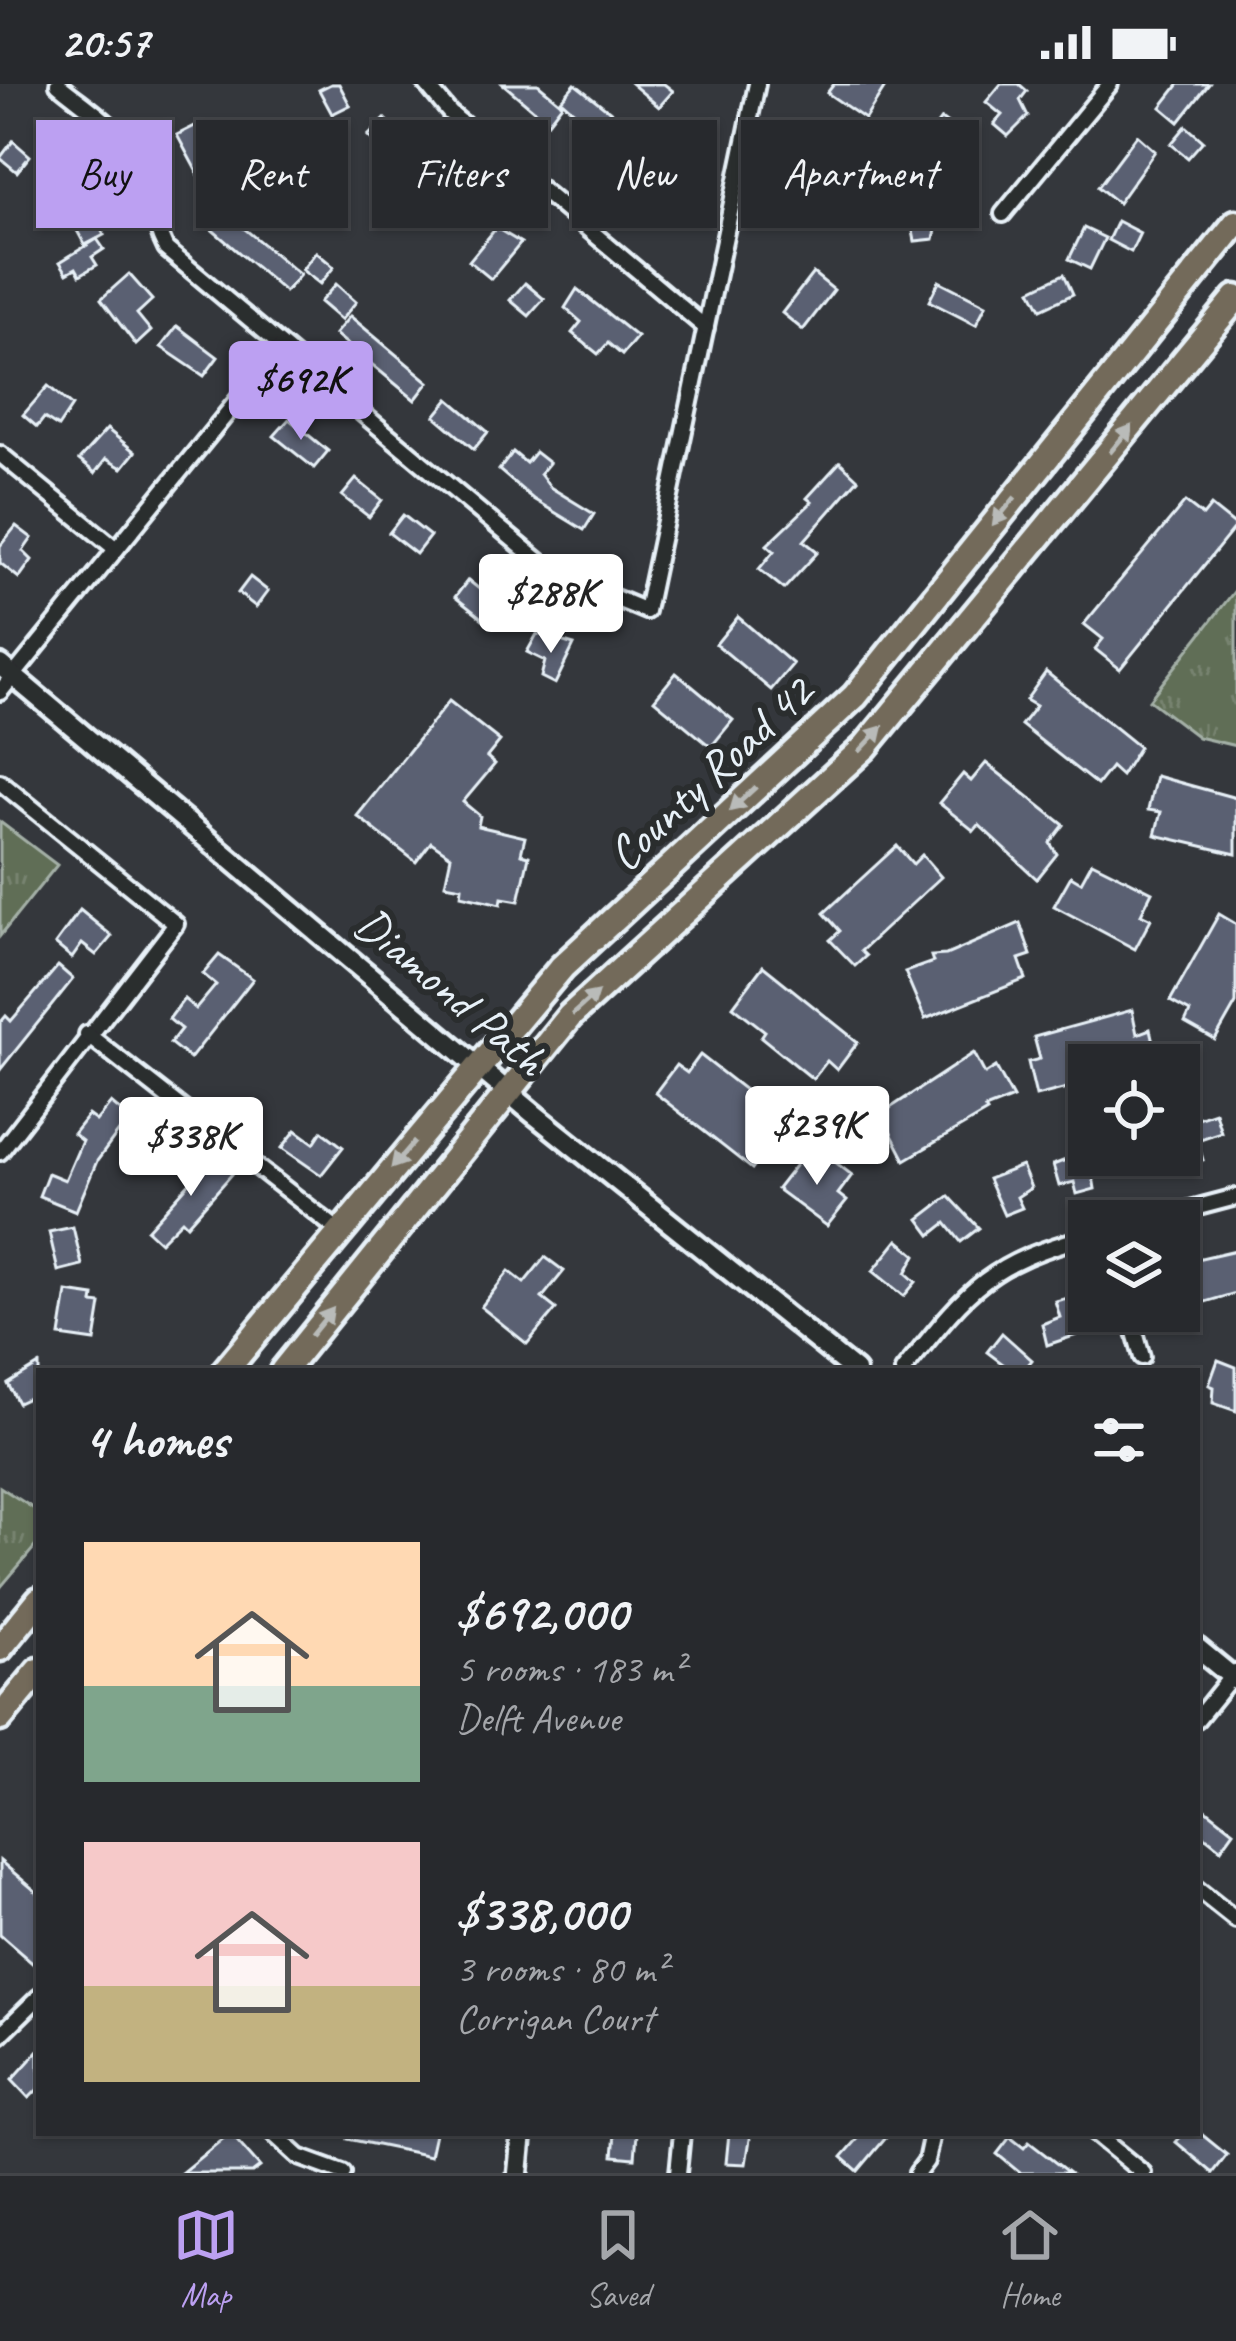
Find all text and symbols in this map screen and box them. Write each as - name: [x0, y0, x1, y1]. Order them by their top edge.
- text: 20:57: [60, 14, 149, 71]
- chip: Buy: [36, 120, 172, 228]
- chip: Rent: [196, 120, 348, 228]
- chip: Filters: [372, 120, 548, 228]
- chip: New: [572, 120, 717, 228]
- chip: Apartment: [741, 120, 979, 228]
- pin: $692K: [217, 341, 385, 443]
- text: $692K: [256, 355, 346, 404]
- one-way arrow: [1108, 424, 1133, 455]
- one-way arrow: [992, 495, 1018, 526]
- pin: $288K: [467, 554, 635, 656]
- text: $288K: [506, 568, 596, 617]
- street label: County Road 42: [595, 660, 828, 884]
- one-way arrow: [857, 724, 884, 753]
- one-way arrow: [729, 785, 758, 813]
- street label: Diamond Path: [343, 894, 561, 1090]
- one-way arrow: [570, 990, 599, 1017]
- map controls: [1068, 1044, 1200, 1332]
- button: locate: [1068, 1044, 1200, 1176]
- pin: $239K: [733, 1086, 901, 1188]
- pin: $338K: [107, 1097, 275, 1199]
- text: $239K: [772, 1100, 862, 1149]
- text: $338K: [146, 1111, 236, 1160]
- one-way arrow: [390, 1140, 417, 1170]
- button: layers: [1068, 1200, 1200, 1332]
- one-way arrow: [309, 1306, 335, 1337]
- icon: filters: [1086, 1407, 1152, 1473]
- text: 4 homes: [84, 1408, 228, 1472]
- text: $692,000: [456, 1581, 627, 1645]
- icon: home: [180, 1590, 324, 1734]
- text: 5 rooms · 183 m²: [456, 1645, 684, 1694]
- text: Delft Avenue: [456, 1694, 621, 1743]
- text: $338,000: [456, 1881, 627, 1945]
- icon: home: [180, 1890, 324, 2034]
- text: 3 rooms · 80 m²: [456, 1945, 667, 1994]
- text: Corrigan Court: [456, 1994, 654, 2043]
- tab: Map: [173, 2202, 239, 2316]
- tab: Saved: [585, 2202, 651, 2316]
- tab: Home: [997, 2202, 1063, 2316]

